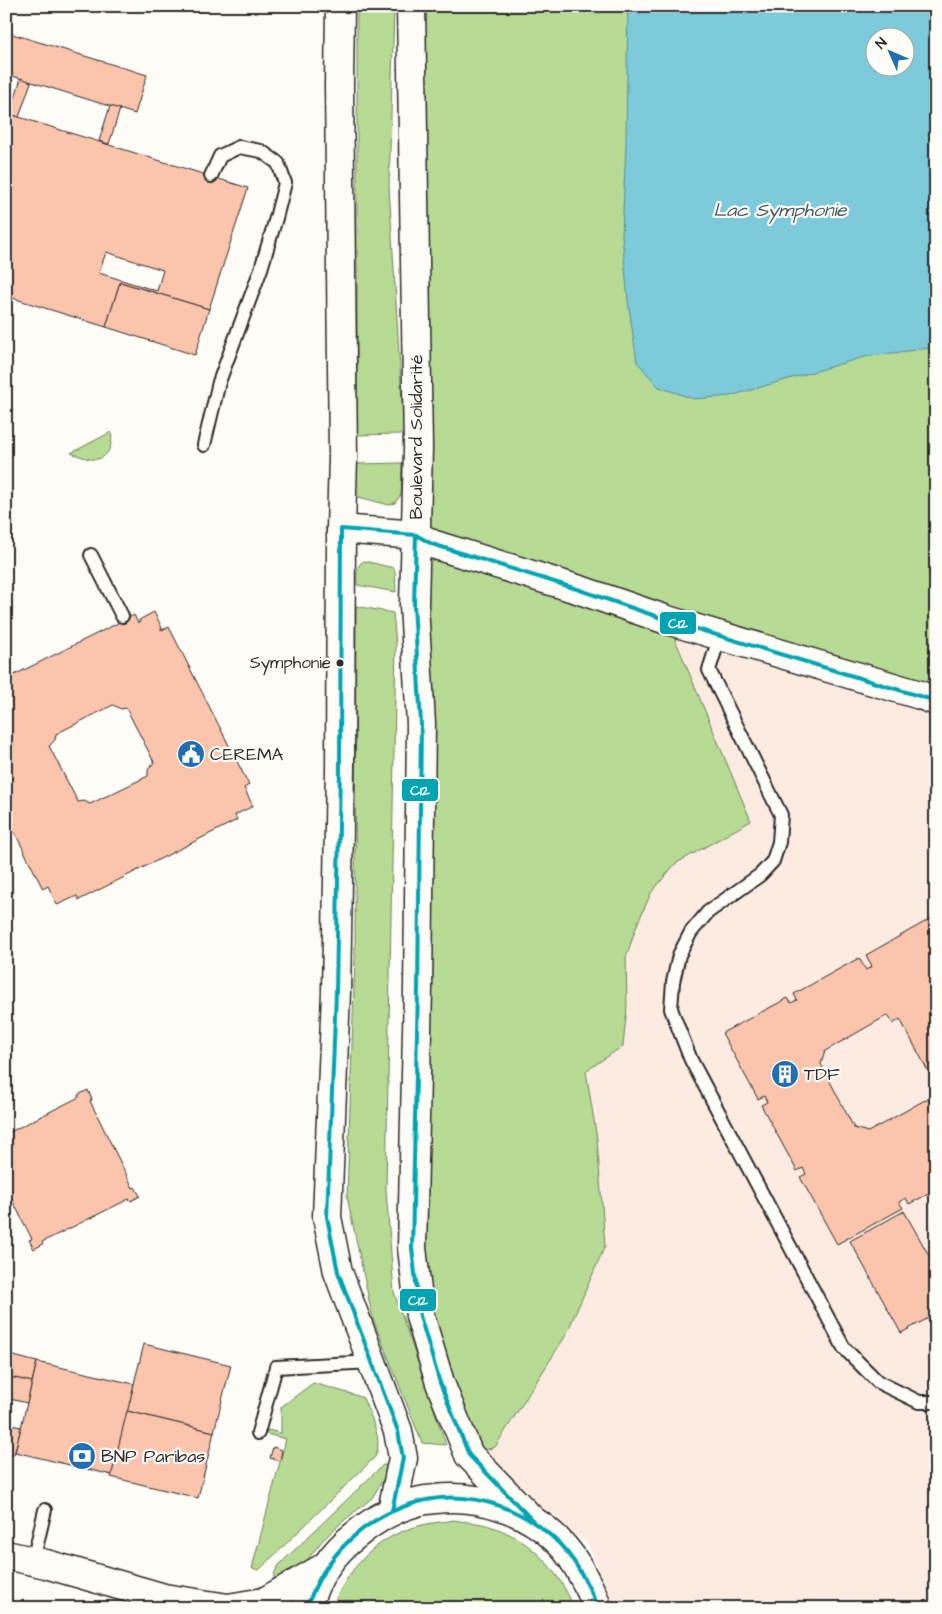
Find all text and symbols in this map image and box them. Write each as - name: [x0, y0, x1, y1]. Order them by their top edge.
- north arrow: [864, 28, 914, 78]
- text: N: [871, 33, 892, 54]
- water label: Lac Symphonie: [713, 197, 848, 224]
- street label: Boulevard Solidarité: [404, 354, 429, 519]
- line badge: C12: [659, 611, 697, 635]
- text: C12: [668, 614, 689, 634]
- place label: Symphonie: [250, 651, 331, 676]
- marker: Symphonie: [335, 658, 345, 668]
- public building icon: CEREMA: [176, 739, 206, 769]
- place label: CEREMA: [210, 742, 284, 767]
- line badge: C12: [401, 778, 439, 802]
- text: C12: [410, 781, 431, 801]
- building icon: TDF: [770, 1059, 800, 1089]
- place label: TDF: [804, 1062, 840, 1087]
- line badge: C12: [399, 1288, 437, 1312]
- text: C12: [408, 1291, 429, 1311]
- bank icon: BNP Paribas: [67, 1441, 97, 1471]
- place label: BNP Paribas: [101, 1444, 205, 1469]

